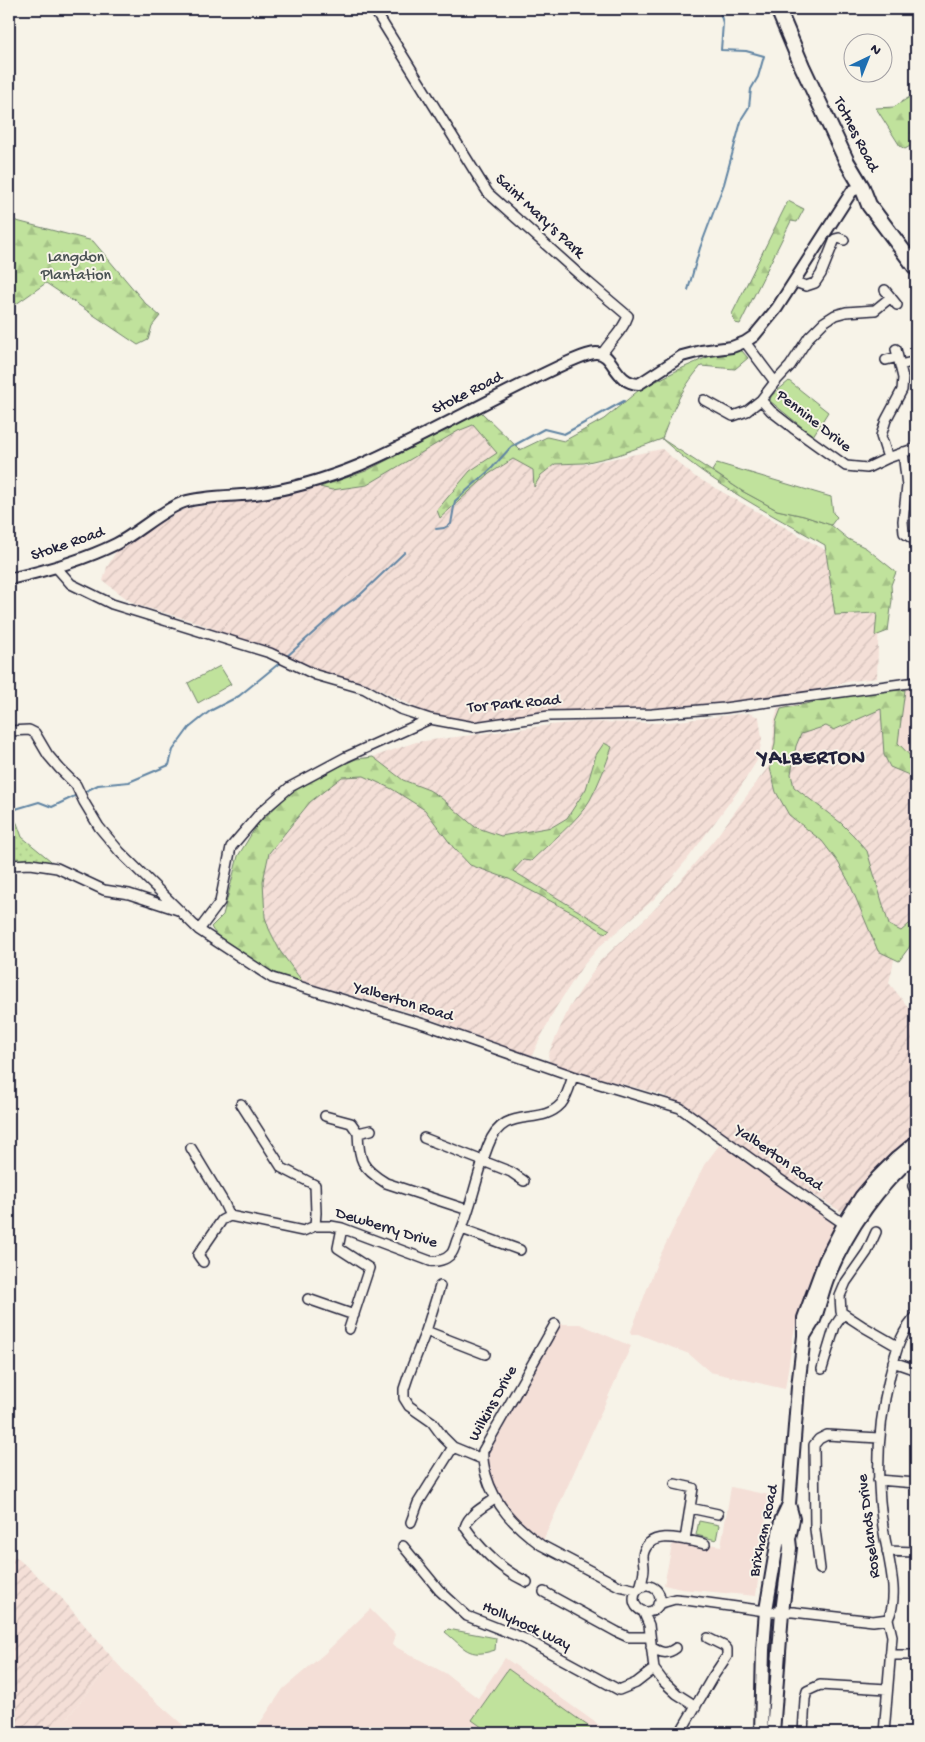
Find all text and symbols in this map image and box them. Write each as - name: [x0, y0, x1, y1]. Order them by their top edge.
- north arrow: [842, 32, 892, 82]
- text: N: [866, 41, 884, 60]
- street label: Totnes Road: [828, 93, 883, 177]
- street label: Saint Mary's Park: [490, 171, 589, 265]
- park label: Langdon Plantation: [40, 249, 111, 286]
- street label: Stoke Road: [430, 367, 508, 420]
- street label: Pennine Drive: [771, 386, 855, 458]
- street label: Stoke Road: [29, 523, 109, 566]
- street label: Tor Park Road: [466, 691, 563, 719]
- district label: YALBERTON: [755, 747, 866, 772]
- street label: Yalberton Road: [349, 978, 457, 1028]
- street label: Yalberton Road: [729, 1120, 827, 1197]
- street label: Dewberry Drive: [332, 1204, 440, 1254]
- street label: Wilkins Drive: [465, 1362, 523, 1445]
- street label: Roselands Drive: [854, 1472, 886, 1579]
- street label: Brixham Road: [746, 1482, 784, 1580]
- street label: Hollyhock Way: [478, 1598, 574, 1656]

